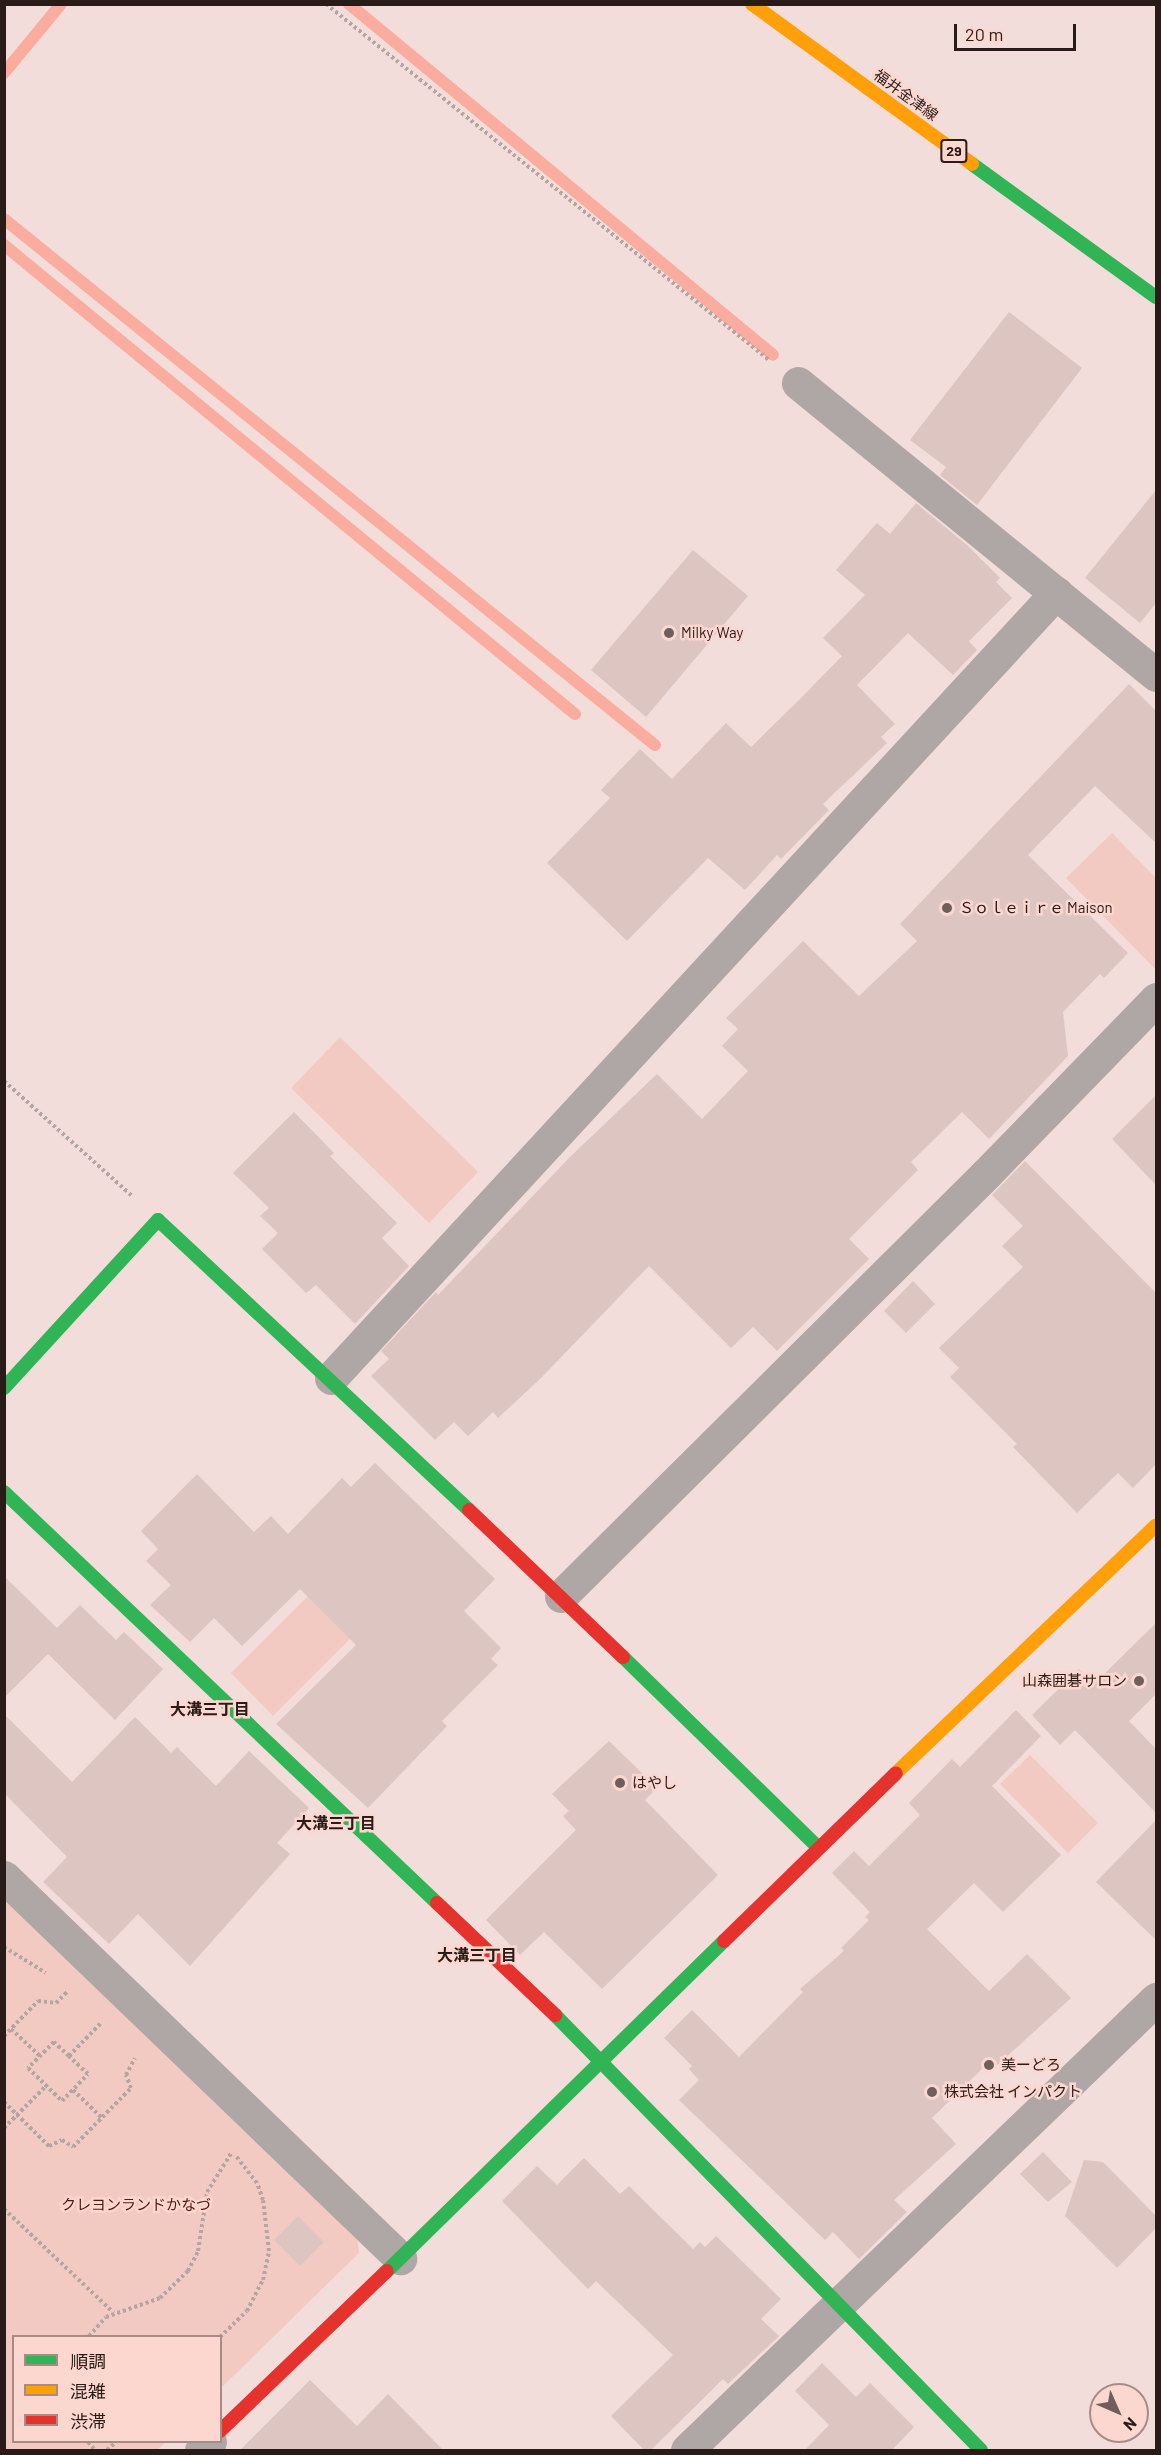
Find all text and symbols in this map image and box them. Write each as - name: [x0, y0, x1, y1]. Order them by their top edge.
- scale bar: [957, 12, 1078, 50]
- text: 20 m: [965, 23, 1003, 45]
- street label: 福井金津線: [870, 66, 942, 124]
- road number: 29: [939, 140, 969, 162]
- place label: Milky Way: [681, 624, 743, 642]
- marker: Milky Way: [662, 626, 676, 640]
- place label: Ｓｏｌｅｉｒｅ Maison: [959, 899, 1113, 917]
- marker: Ｓｏｌｅｉｒｅ Maison: [940, 901, 954, 915]
- place label: 山森囲碁サロン: [1022, 1672, 1127, 1690]
- marker: 山森囲碁サロン: [1132, 1674, 1146, 1688]
- district label: 大溝三丁目: [170, 1699, 250, 1719]
- place label: はやし: [632, 1774, 677, 1792]
- marker: はやし: [613, 1776, 627, 1790]
- district label: 大溝三丁目: [296, 1813, 376, 1833]
- district label: 大溝三丁目: [437, 1945, 517, 1965]
- place label: 美ーどろ: [1001, 2056, 1061, 2074]
- marker: 美ーどろ: [982, 2058, 996, 2072]
- place label: 株式会社 インパクト: [944, 2083, 1082, 2101]
- marker: 株式会社 インパクト: [925, 2085, 939, 2099]
- park label: クレヨンランドかなづ: [61, 2196, 211, 2214]
- legend: [12, 2335, 222, 2443]
- text: 順調: [70, 2350, 106, 2372]
- text: 混雑: [70, 2380, 106, 2402]
- north arrow: [1089, 2383, 1149, 2443]
- text: 渋滞: [70, 2410, 106, 2432]
- text: N: [1120, 2414, 1141, 2435]

